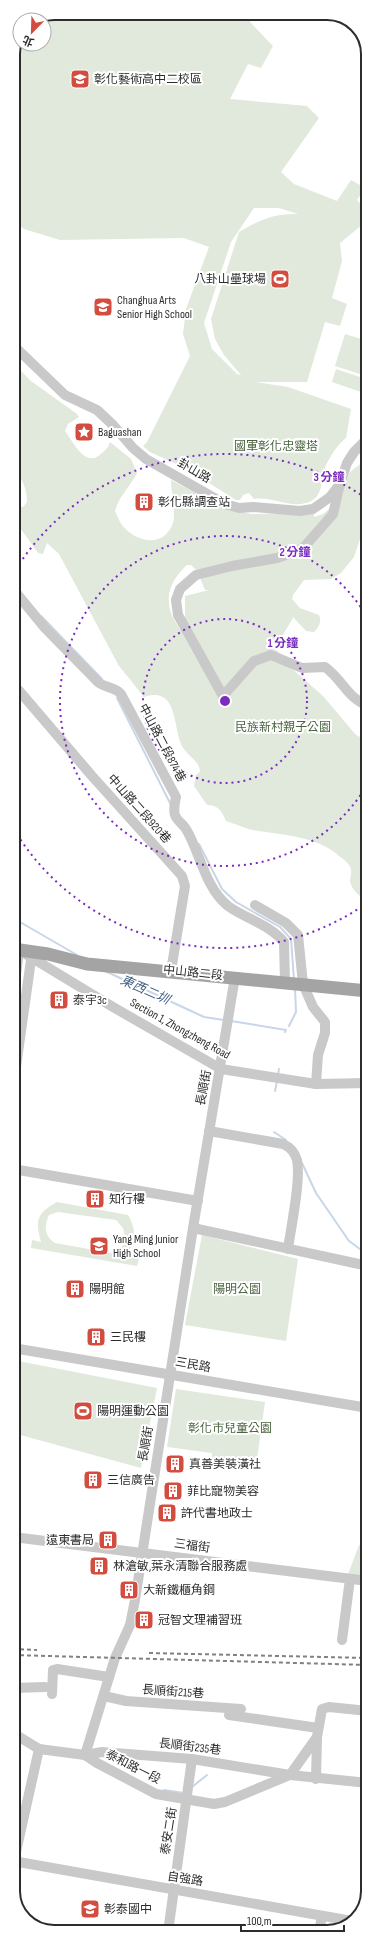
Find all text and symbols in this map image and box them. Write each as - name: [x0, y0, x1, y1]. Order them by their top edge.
- north arrow: [12, 12, 52, 52]
- text: 北: [21, 33, 36, 49]
- school or university icon: 彰化藝術高中二校區: [69, 68, 91, 90]
- place label: 彰化藝術高中二校區: [94, 72, 202, 87]
- sports icon: 八卦山壘球場: [269, 268, 291, 290]
- place label: 八卦山壘球場: [194, 272, 266, 287]
- place label: Changhua Arts Senior High School: [117, 293, 192, 322]
- school or university icon: Changhua Arts Senior High School: [92, 296, 114, 318]
- place icon: Baguashan: [73, 421, 95, 443]
- place label: Baguashan: [98, 425, 142, 440]
- park label: 國軍彰化忠靈塔: [234, 439, 318, 454]
- street label: 卦山路: [175, 456, 213, 486]
- text: 3 分鐘: [313, 470, 345, 485]
- building icon: 彰化縣調查站: [133, 491, 155, 513]
- place label: 彰化縣調查站: [158, 495, 230, 510]
- text: 2 分鐘: [279, 545, 311, 560]
- text: 1 分鐘: [268, 636, 298, 651]
- centre of rings: [218, 694, 232, 708]
- street label: 中山路二段874巷: [135, 701, 189, 785]
- park label: 民族新村親子公園: [235, 720, 331, 735]
- street label: 中山路二段920巷: [104, 771, 174, 847]
- street label: 中山路二段: [162, 962, 224, 984]
- water label: 東西二圳: [118, 972, 174, 1009]
- building icon: 泰宇3c: [48, 989, 70, 1011]
- place label: 泰宇3c: [73, 993, 107, 1008]
- street label: Section 1, Zhongzheng Road: [127, 995, 233, 1063]
- street label: 長順街: [193, 1069, 215, 1107]
- building icon: 知行樓: [84, 1188, 106, 1210]
- place label: 知行樓: [109, 1192, 145, 1207]
- place label: Yang Ming Junior High School: [113, 1232, 179, 1261]
- school or university icon: Yang Ming Junior High School: [88, 1235, 110, 1257]
- building icon: 陽明館: [64, 1278, 86, 1300]
- place label: 陽明館: [89, 1282, 125, 1297]
- park label: 陽明公園: [213, 1282, 261, 1297]
- building icon: 三民樓: [85, 1326, 107, 1348]
- place label: 三民樓: [110, 1330, 146, 1345]
- street label: 三民路: [174, 1354, 212, 1376]
- sports icon: 陽明運動公園: [72, 1400, 94, 1422]
- place label: 陽明運動公園: [97, 1404, 169, 1419]
- park label: 彰化市兒童公園: [188, 1421, 272, 1436]
- street label: 長順街: [135, 1425, 157, 1463]
- building icon: 真善美裝潢社: [164, 1453, 186, 1475]
- place label: 真善美裝潢社: [189, 1457, 261, 1472]
- building icon: 三信廣告: [82, 1469, 104, 1491]
- place label: 三信廣告: [107, 1473, 155, 1488]
- building icon: 菲比寵物美容: [162, 1480, 184, 1502]
- place label: 菲比寵物美容: [187, 1484, 259, 1499]
- building icon: 許代書地政士: [156, 1502, 178, 1524]
- place label: 許代書地政士: [181, 1506, 253, 1521]
- building icon: 遠東書局: [97, 1529, 119, 1551]
- place label: 遠東書局: [46, 1533, 94, 1548]
- street label: 三福街: [173, 1536, 211, 1556]
- building icon: 林滄敏,葉永清聯合服務處: [88, 1555, 110, 1577]
- place label: 林滄敏,葉永清聯合服務處: [113, 1559, 247, 1574]
- building icon: 大新鐵櫃角鋼: [118, 1579, 140, 1601]
- place label: 大新鐵櫃角鋼: [143, 1583, 215, 1598]
- building icon: 冠智文理補習班: [133, 1609, 155, 1631]
- place label: 冠智文理補習班: [158, 1613, 242, 1628]
- street label: 長順街215巷: [142, 1682, 204, 1702]
- street label: 長順街235巷: [158, 1736, 222, 1758]
- street label: 泰和路一段: [103, 1747, 163, 1787]
- street label: 泰安二街: [158, 1806, 180, 1856]
- street label: 自強路: [166, 1869, 204, 1889]
- school or university icon: 彰泰國中: [79, 1898, 101, 1920]
- place label: 彰泰國中: [104, 1902, 152, 1917]
- scale bar: [241, 1907, 344, 1933]
- text: 100 m: [247, 1914, 272, 1929]

